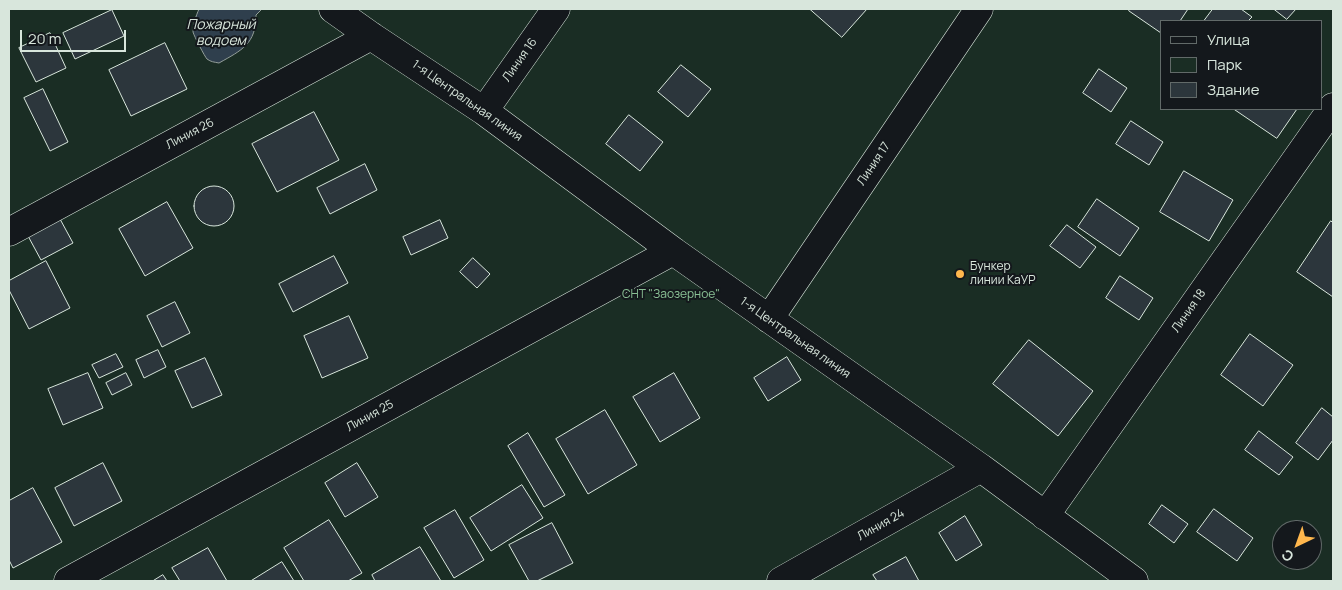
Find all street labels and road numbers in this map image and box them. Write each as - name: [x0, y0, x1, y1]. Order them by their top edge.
- street label: Линия 16: [500, 35, 540, 85]
- street label: 1-я Центральная линия: [409, 57, 525, 145]
- street label: Линия 26: [163, 115, 217, 153]
- street label: Линия 17: [854, 140, 894, 188]
- street label: Линия 18: [1169, 286, 1209, 336]
- street label: 1-я Центральная линия: [737, 294, 853, 382]
- street label: Линия 25: [344, 397, 396, 435]
- street label: Линия 24: [855, 506, 907, 544]

